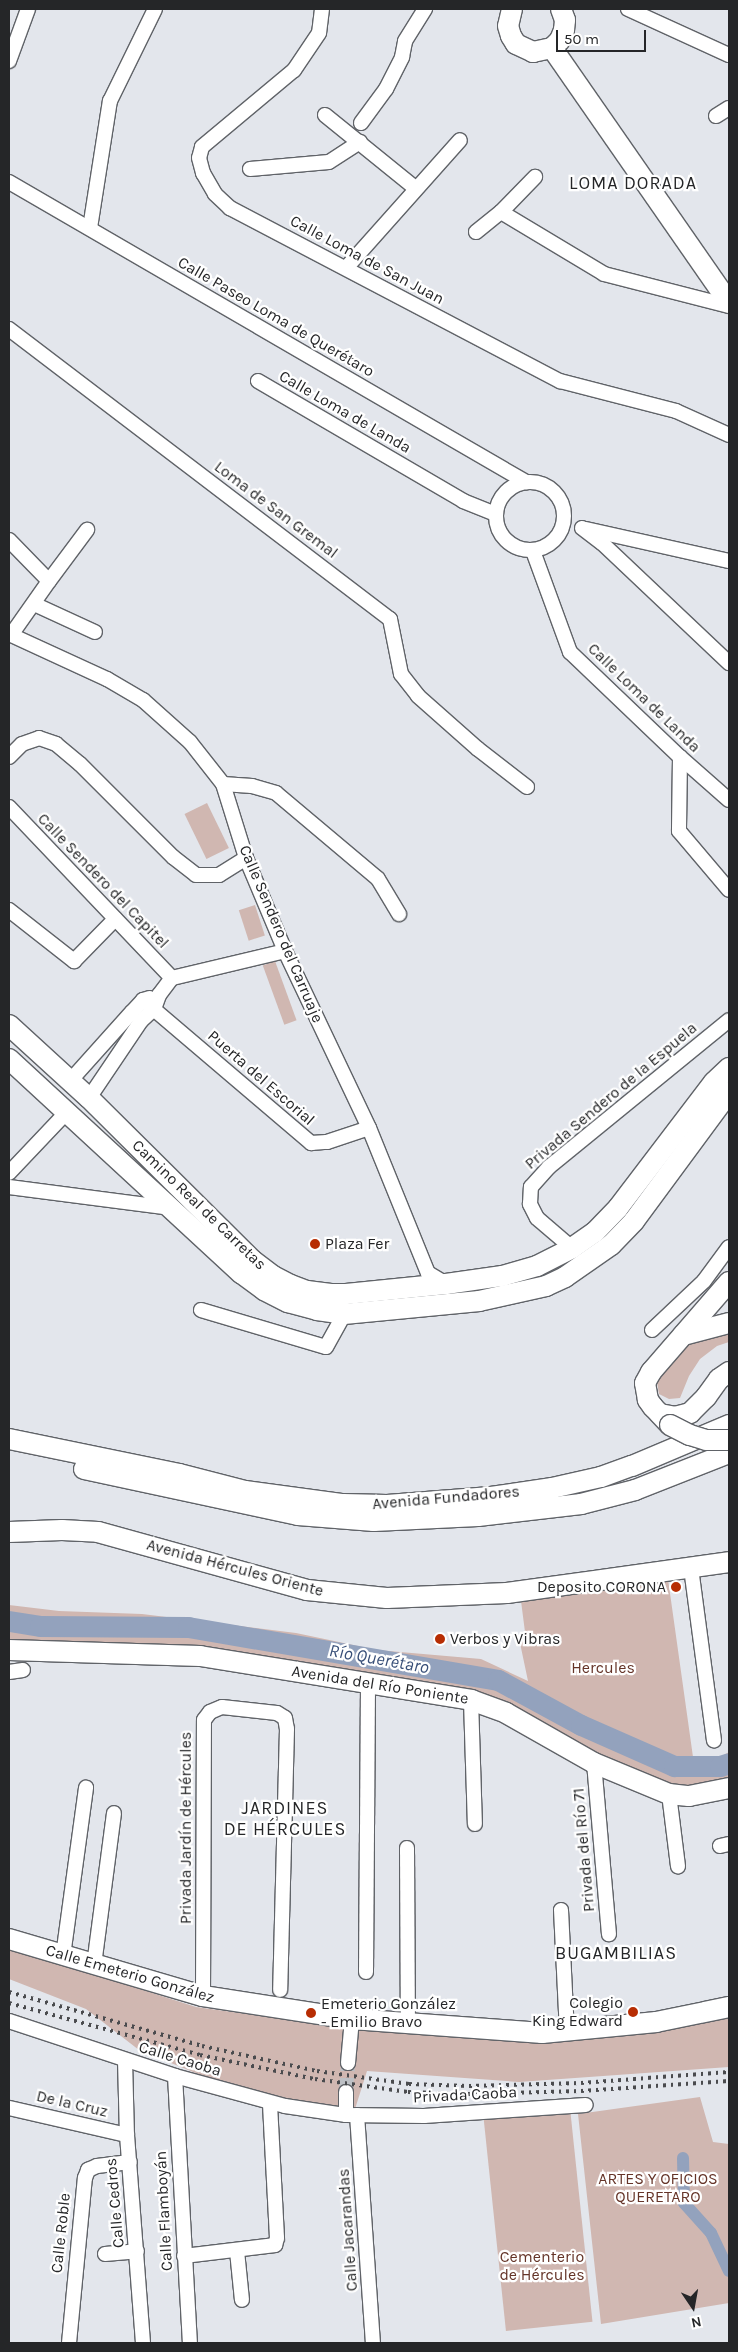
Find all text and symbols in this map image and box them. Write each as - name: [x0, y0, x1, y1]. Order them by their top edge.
- scale bar: [558, 20, 648, 52]
- text: 50 m: [564, 30, 599, 48]
- district label: LOMA DORADA: [568, 172, 698, 194]
- street label: Calle Loma de San Juan: [287, 211, 447, 309]
- street label: Calle Paseo Loma de Querétaro: [174, 253, 378, 381]
- street label: Calle Loma de Landa: [276, 366, 414, 458]
- street label: Loma de San Gremal: [210, 457, 342, 563]
- street label: Calle Loma de Landa: [584, 639, 704, 757]
- street label: Calle Sendero del Capitel: [33, 809, 173, 953]
- street label: Calle Sendero del Carruaje: [235, 842, 327, 1026]
- street label: Privada Sendero de la Espuela: [521, 1018, 701, 1174]
- street label: Puerta del Escorial: [204, 1026, 318, 1130]
- street label: Camino Real de Carretas: [128, 1136, 270, 1274]
- place label: Plaza Fer: [325, 1234, 389, 1254]
- marker: Plaza Fer: [309, 1238, 321, 1250]
- street label: Avenida Fundadores: [372, 1482, 520, 1514]
- street label: Avenida Hércules Oriente: [145, 1535, 325, 1601]
- place label: Deposito CORONA: [537, 1577, 666, 1597]
- marker: Deposito CORONA: [670, 1581, 682, 1593]
- place label: Verbos y Vibras: [450, 1629, 560, 1649]
- marker: Verbos y Vibras: [434, 1633, 446, 1645]
- water label: Río Querétaro: [327, 1640, 431, 1678]
- park label: Hercules: [571, 1658, 635, 1678]
- street label: Avenida del Río Poniente: [290, 1662, 470, 1708]
- street label: Privada Jardín de Hércules: [176, 1732, 196, 1924]
- street label: Privada del Río 71: [569, 1787, 599, 1913]
- district label: JARDINES DE HÉRCULES: [222, 1798, 348, 1840]
- street label: Calle Emeterio González: [43, 1941, 217, 2007]
- district label: BUGAMBILIAS: [554, 1942, 678, 1964]
- place label: Colegio King Edward: [532, 1993, 623, 2031]
- place label: Emeterio González - Emilio Bravo: [321, 1994, 456, 2032]
- marker: Colegio King Edward: [627, 2006, 639, 2018]
- marker: Emeterio González - Emilio Bravo: [305, 2007, 317, 2019]
- street label: Calle Caoba: [136, 2037, 224, 2081]
- street label: Privada Caoba: [413, 2083, 517, 2107]
- street label: De la Cruz: [35, 2086, 109, 2122]
- street label: Calle Flamboyán: [151, 2150, 177, 2272]
- street label: Calle Cedros: [102, 2157, 128, 2249]
- street label: Calle Jacarandas: [334, 2168, 362, 2292]
- park label: ARTES Y OFICIOS QUERETARO: [598, 2169, 718, 2207]
- street label: Calle Roble: [47, 2192, 75, 2274]
- park label: Cementerio de Hércules: [499, 2247, 585, 2285]
- north arrow: [668, 2282, 718, 2332]
- text: N: [690, 2313, 703, 2332]

